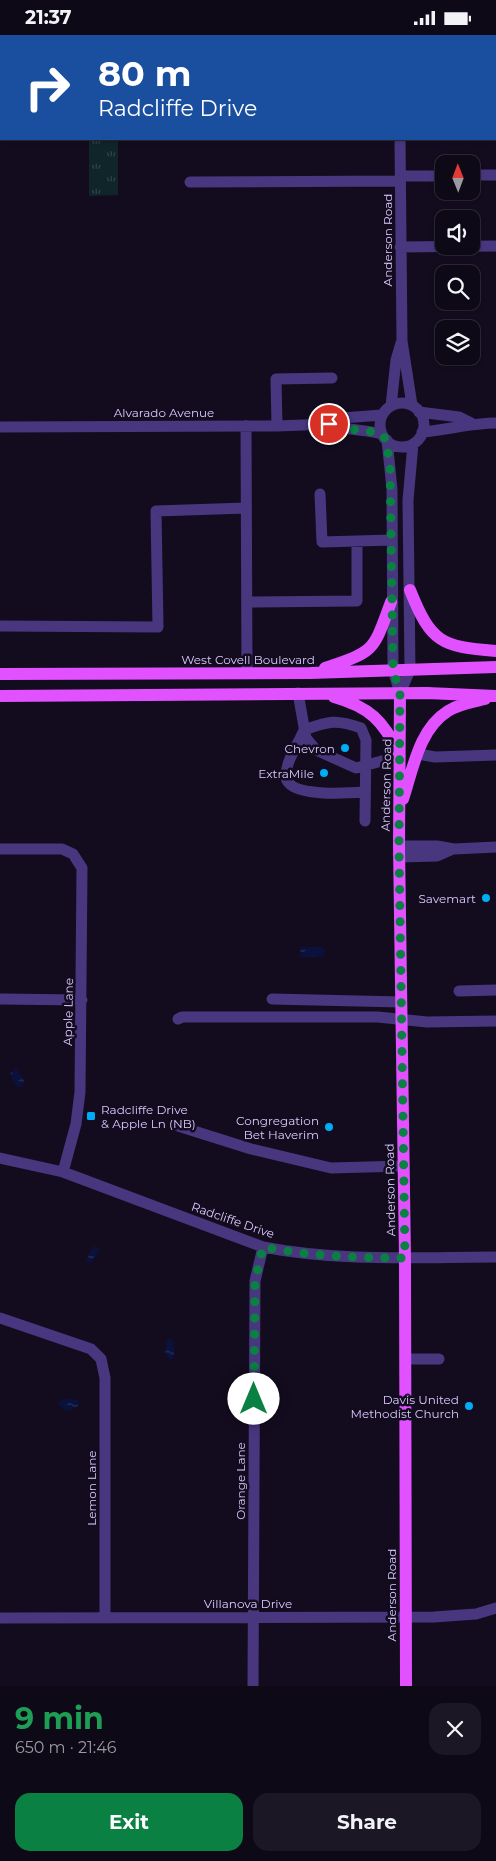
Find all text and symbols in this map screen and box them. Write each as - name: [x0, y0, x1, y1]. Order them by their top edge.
- text: 21:37: [25, 6, 72, 29]
- text: 80 m: [98, 52, 192, 95]
- icon: right: [15, 55, 80, 120]
- text: Radcliffe Drive: [98, 95, 257, 122]
- north arrow: [435, 155, 480, 200]
- map controls: [435, 155, 480, 365]
- street label: Anderson Road: [380, 194, 395, 286]
- button: sound: [435, 210, 480, 255]
- button: search: [435, 265, 480, 310]
- button: layers: [435, 320, 480, 365]
- pin: [308, 403, 350, 445]
- street label: Alvarado Avenue: [114, 405, 214, 420]
- icon: arrive: [315, 410, 343, 438]
- street label: West Covell Boulevard: [181, 652, 315, 667]
- street label: Anderson Road: [378, 738, 394, 832]
- place label: Chevron: [284, 741, 335, 756]
- marker: Chevron: [339, 742, 351, 754]
- place label: ExtraMile: [258, 766, 314, 781]
- marker: ExtraMile: [318, 767, 330, 779]
- place label: Savemart: [418, 891, 476, 906]
- marker: Savemart: [480, 892, 492, 904]
- street label: Apple Lane: [60, 978, 76, 1046]
- place label: Radcliffe Drive & Apple Ln (NB): [101, 1102, 196, 1131]
- marker: Radcliffe Drive & Apple Ln (NB): [85, 1110, 97, 1122]
- place label: Congregation Bet Haverim: [236, 1113, 319, 1142]
- marker: Congregation Bet Haverim: [323, 1121, 335, 1133]
- street label: Anderson Road: [382, 1143, 398, 1237]
- street label: Radcliffe Drive: [190, 1199, 276, 1241]
- position arrow: [227, 1372, 279, 1424]
- place label: Davis United Methodist Church: [350, 1392, 459, 1421]
- marker: Davis United Methodist Church: [463, 1400, 475, 1412]
- street label: Orange Lane: [233, 1442, 248, 1520]
- street label: Lemon Lane: [84, 1450, 99, 1526]
- street label: Anderson Road: [384, 1549, 399, 1641]
- street label: Villanova Drive: [204, 1596, 292, 1611]
- text: 9 min: [15, 1700, 104, 1737]
- button: close: [429, 1703, 481, 1755]
- text: 650 m · 21:46: [15, 1738, 117, 1757]
- button: Exit: [15, 1793, 243, 1851]
- button: Share: [253, 1793, 481, 1851]

